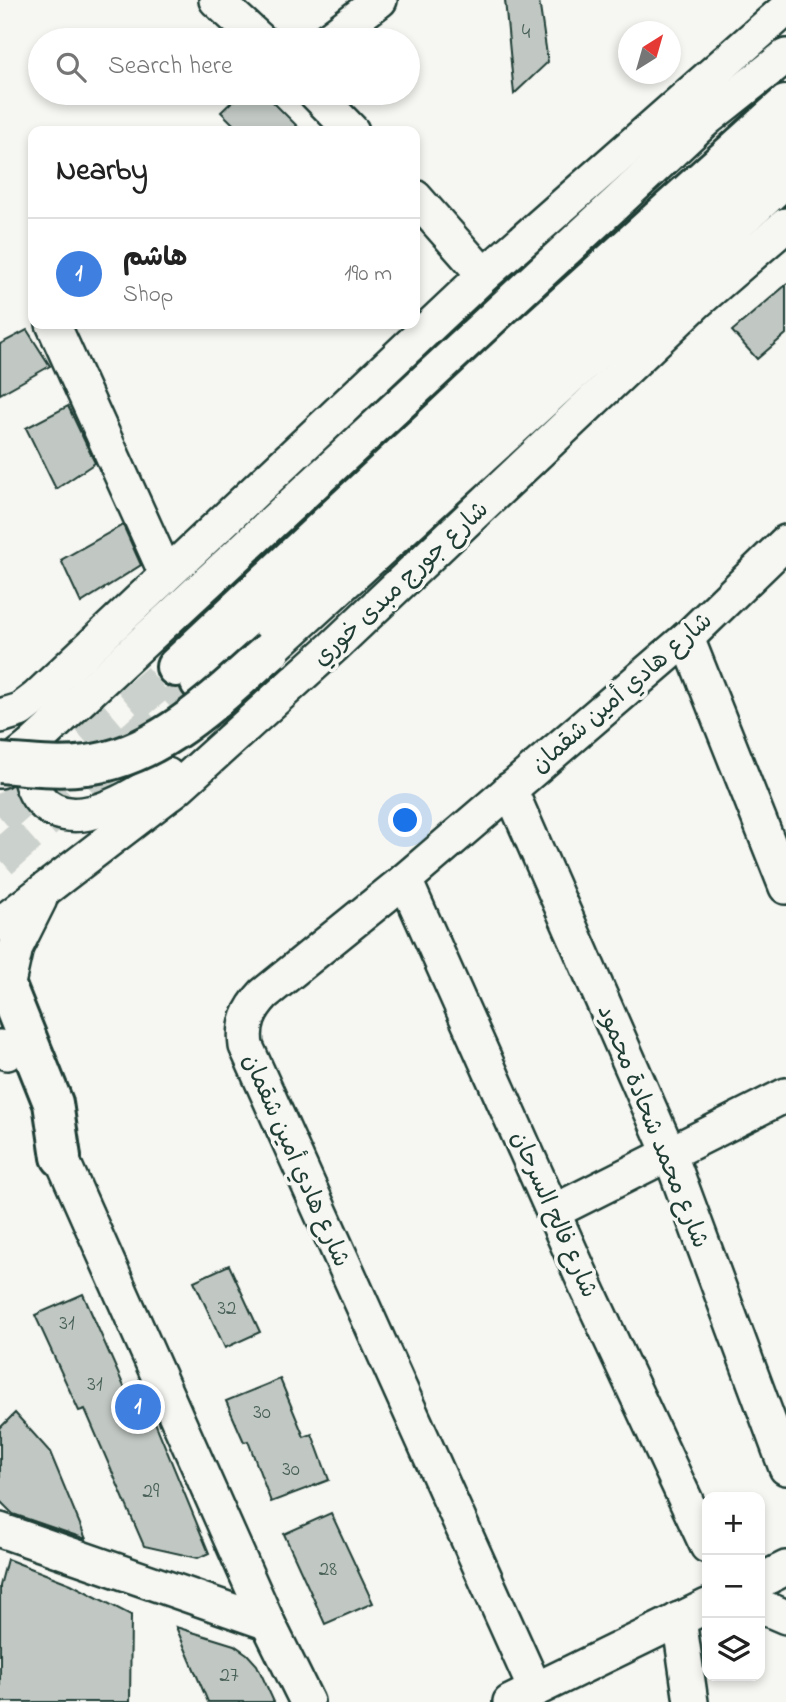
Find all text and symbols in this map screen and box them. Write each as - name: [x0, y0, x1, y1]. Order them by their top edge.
- house number: 4: [522, 18, 531, 48]
- north arrow: [618, 21, 681, 84]
- search box: [28, 28, 420, 105]
- icon: search: [52, 48, 90, 86]
- text: Search here: [108, 48, 233, 86]
- text: Nearby: [56, 150, 148, 194]
- text: هاشم: [123, 240, 187, 278]
- text: 1: [75, 258, 83, 291]
- text: 190 m: [344, 258, 392, 291]
- text: Shop: [123, 279, 173, 312]
- street label: شارع جورج مبدى خوري: [306, 494, 498, 676]
- street label: شارع هادي أمين شقمان: [524, 605, 721, 783]
- your location: [388, 803, 422, 837]
- street label: شارع محمد شحادة محمود: [587, 1000, 717, 1254]
- street label: شارع هادي أمين شقمان: [232, 1049, 358, 1273]
- street label: شارع فالح السرحان: [500, 1126, 605, 1304]
- house number: 32: [217, 1294, 237, 1324]
- house number: 31: [59, 1309, 75, 1339]
- house number: 31: [87, 1370, 103, 1400]
- pin: 1: [115, 1381, 161, 1433]
- house number: 30: [253, 1398, 271, 1428]
- house number: 30: [282, 1455, 300, 1485]
- house number: 29: [143, 1477, 160, 1507]
- map controls: [702, 1492, 765, 1681]
- button: +: [702, 1492, 765, 1555]
- house number: 28: [319, 1555, 337, 1585]
- button: −: [702, 1555, 765, 1618]
- button: layers: [702, 1618, 765, 1681]
- house number: 27: [219, 1661, 239, 1691]

